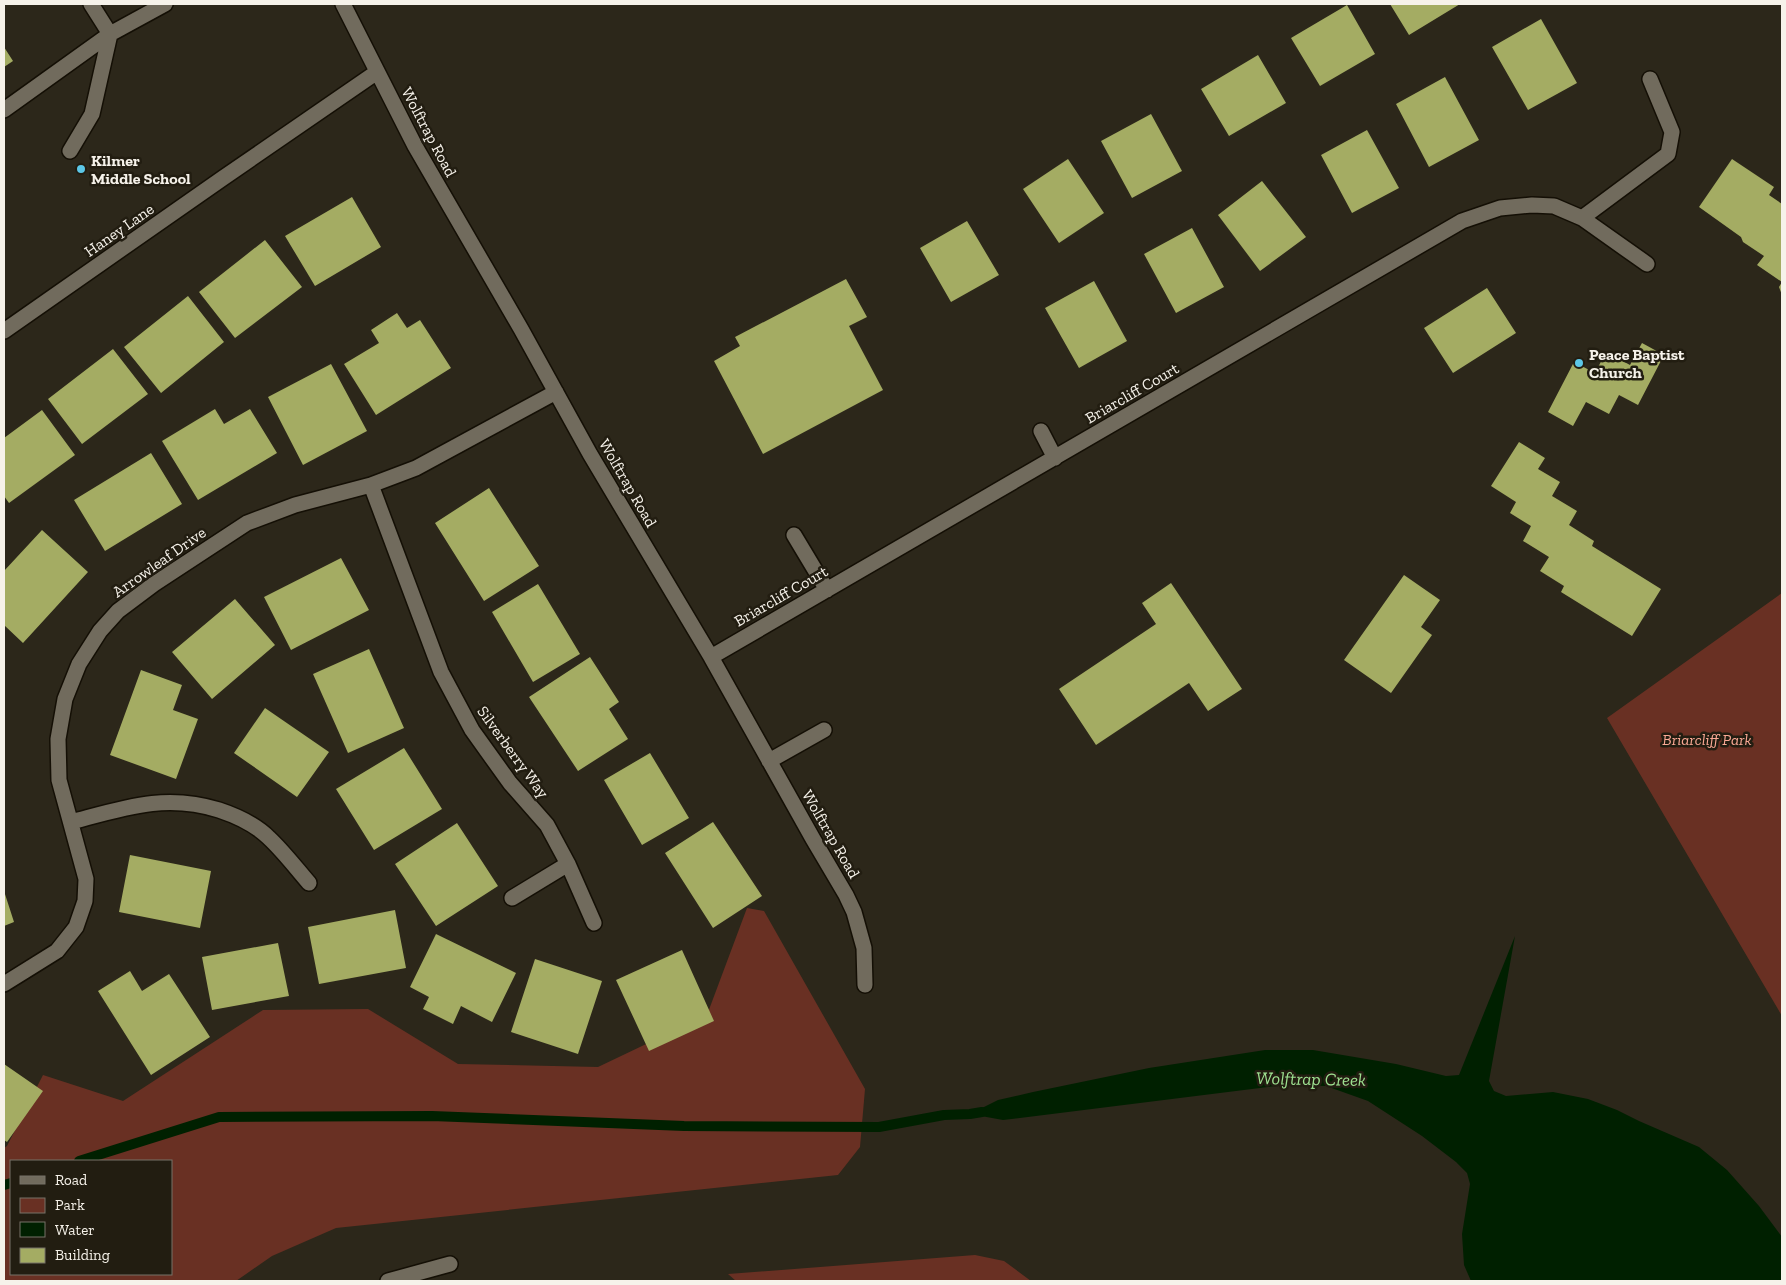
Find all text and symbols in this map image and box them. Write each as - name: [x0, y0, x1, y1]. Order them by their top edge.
- street label: Wolftrap Road: [397, 84, 461, 180]
- place label: Kilmer Middle School: [91, 151, 191, 188]
- marker: Kilmer Middle School: [75, 163, 87, 175]
- street label: Haney Lane: [81, 199, 157, 261]
- place label: Peace Baptist Church: [1589, 345, 1685, 382]
- marker: Peace Baptist Church: [1573, 357, 1585, 369]
- street label: Briarcliff Court: [1082, 358, 1182, 428]
- street label: Wolftrap Road: [595, 435, 661, 531]
- street label: Arrowleaf Drive: [109, 523, 209, 601]
- street label: Briarcliff Court: [731, 561, 831, 631]
- street label: Silverberry Way: [473, 702, 553, 802]
- park label: Briarcliff Park: [1662, 730, 1752, 749]
- street label: Wolftrap Road: [798, 786, 864, 882]
- water label: Wolftrap Creek: [1256, 1067, 1366, 1091]
- legend: [10, 1160, 172, 1275]
- text: Road: [55, 1171, 88, 1189]
- text: Park: [55, 1196, 85, 1214]
- text: Water: [55, 1221, 95, 1239]
- text: Building: [55, 1246, 110, 1264]

